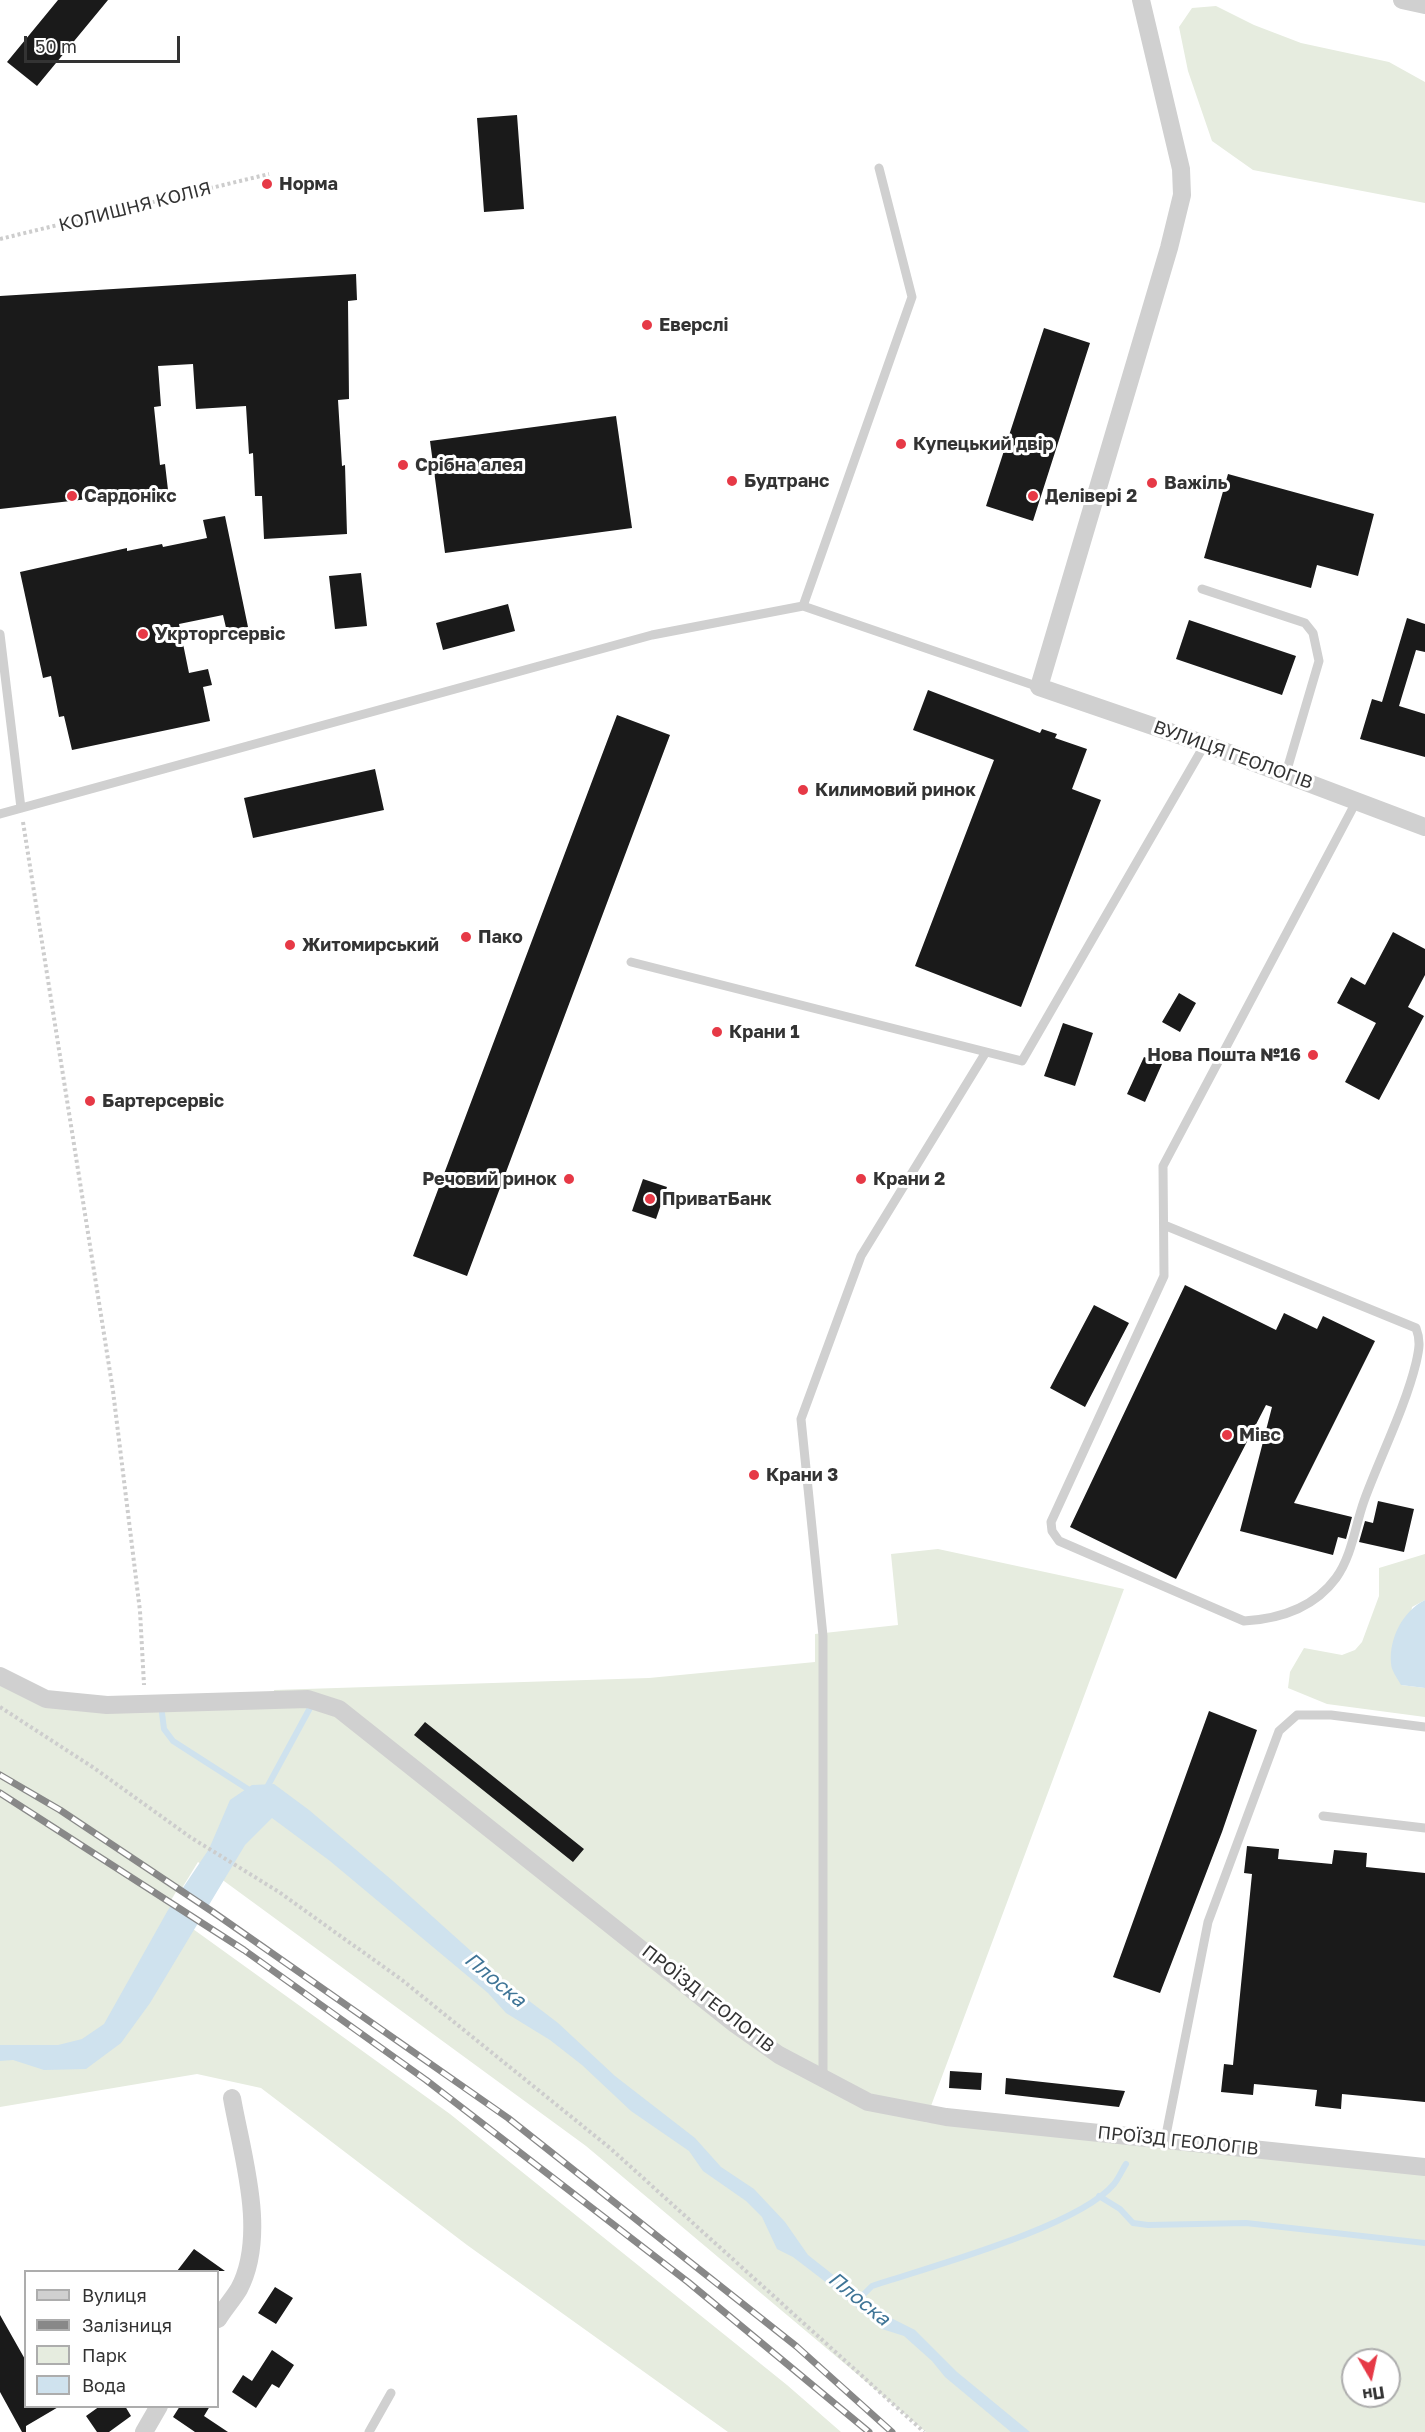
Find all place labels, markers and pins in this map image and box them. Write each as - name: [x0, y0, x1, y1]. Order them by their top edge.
- place label: Норма: [279, 173, 338, 195]
- marker: Норма: [260, 177, 274, 191]
- place label: Еверслі: [659, 314, 728, 336]
- marker: Еверслі: [640, 318, 654, 332]
- place label: Купецький двір: [913, 433, 1054, 455]
- marker: Купецький двір: [894, 437, 908, 451]
- place label: Срібна алея: [415, 454, 523, 476]
- marker: Срібна алея: [396, 458, 410, 472]
- place label: Будтранс: [744, 470, 829, 492]
- place label: Важіль: [1164, 472, 1227, 494]
- marker: Будтранс: [725, 474, 739, 488]
- marker: Важіль: [1145, 476, 1159, 490]
- place label: Сардонікс: [84, 485, 177, 507]
- place label: Делівері 2: [1045, 485, 1137, 507]
- marker: Сардонікс: [65, 489, 79, 503]
- marker: Делівері 2: [1026, 489, 1040, 503]
- place label: Укрторгсервіс: [155, 623, 285, 645]
- marker: Укрторгсервіс: [136, 627, 150, 641]
- place label: Килимовий ринок: [815, 779, 976, 801]
- marker: Килимовий ринок: [796, 783, 810, 797]
- place label: Пако: [478, 926, 523, 948]
- marker: Пако: [459, 930, 473, 944]
- place label: Житомирський: [302, 934, 439, 956]
- marker: Житомирський: [283, 938, 297, 952]
- place label: Крани 1: [729, 1021, 799, 1043]
- marker: Крани 1: [710, 1025, 724, 1039]
- place label: Нова Пошта №16: [1147, 1044, 1301, 1066]
- marker: Нова Пошта №16: [1306, 1048, 1320, 1062]
- place label: Бартерсервіс: [102, 1090, 224, 1112]
- marker: Бартерсервіс: [83, 1094, 97, 1108]
- place label: Речовий ринок: [422, 1168, 557, 1190]
- place label: Крани 2: [873, 1168, 945, 1190]
- marker: Речовий ринок: [562, 1172, 576, 1186]
- marker: Крани 2: [854, 1172, 868, 1186]
- place label: ПриватБанк: [662, 1188, 772, 1210]
- marker: ПриватБанк: [643, 1192, 657, 1206]
- place label: Мівс: [1239, 1424, 1281, 1446]
- marker: Мівс: [1220, 1428, 1234, 1442]
- place label: Крани 3: [766, 1464, 838, 1486]
- marker: Крани 3: [747, 1468, 761, 1482]

